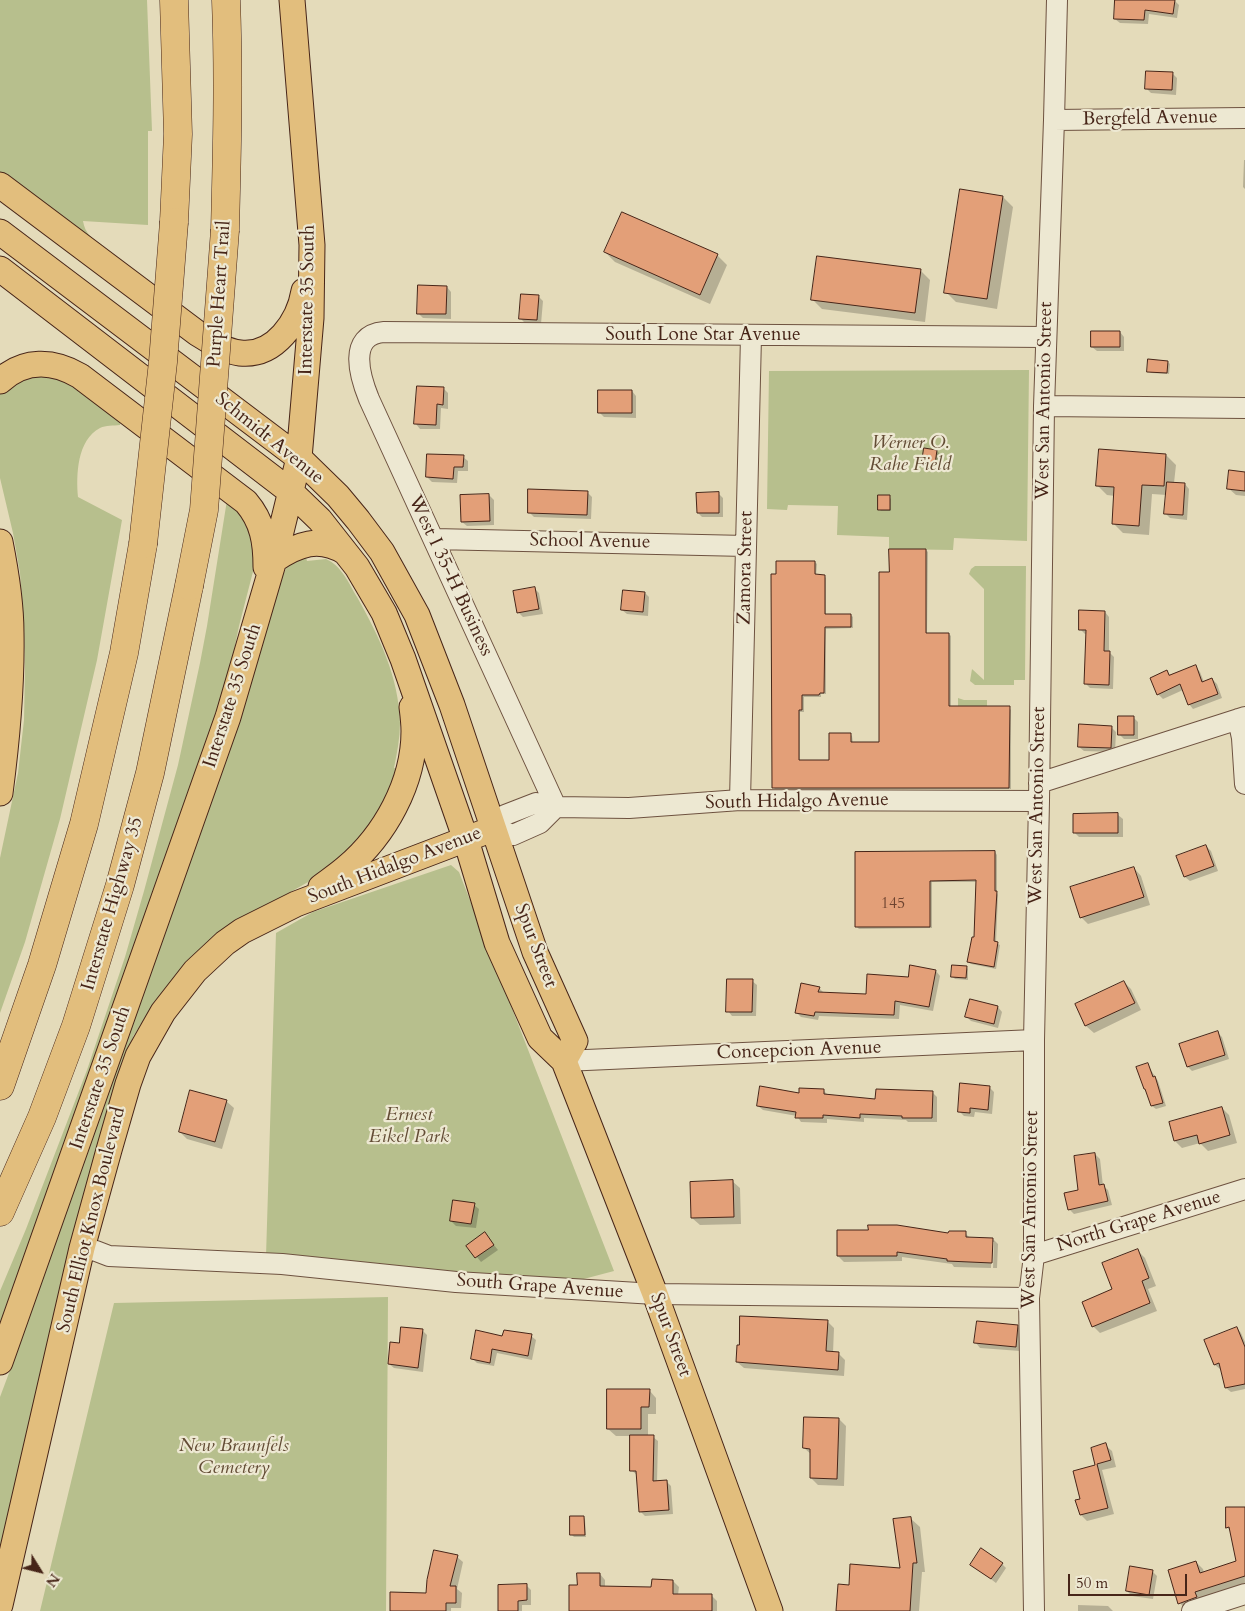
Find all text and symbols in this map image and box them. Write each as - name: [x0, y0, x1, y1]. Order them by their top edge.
- street label: Bergfeld Avenue: [1082, 106, 1218, 132]
- street label: Purple Heart Trail: [203, 220, 237, 368]
- street label: Interstate 35 South: [295, 225, 321, 375]
- street label: West San Antonio Street: [1032, 302, 1058, 500]
- street label: South Lone Star Avenue: [605, 325, 801, 347]
- street label: Schmidt Avenue: [210, 388, 328, 490]
- park label: Werner O. Rahe Field: [869, 433, 951, 477]
- street label: West I 35-H Business: [403, 492, 497, 660]
- street label: Zamora Street: [734, 511, 758, 625]
- street label: School Avenue: [529, 530, 651, 554]
- street label: Interstate 35 South: [199, 621, 267, 771]
- street label: West San Antonio Street: [1025, 707, 1051, 905]
- street label: South Hidalgo Avenue: [705, 789, 889, 815]
- street label: Interstate Highway 35: [77, 815, 149, 993]
- street label: South Hidalgo Avenue: [305, 822, 485, 910]
- house number: 145: [881, 894, 905, 914]
- street label: Spur Street: [509, 901, 561, 991]
- street label: Interstate 35 South: [66, 1003, 136, 1153]
- street label: Concepcion Avenue: [716, 1037, 882, 1065]
- street label: South Elliot Knox Boulevard: [53, 1105, 131, 1335]
- park label: Ernest Eikel Park: [369, 1105, 449, 1149]
- street label: West San Antonio Street: [1018, 1111, 1044, 1309]
- street label: North Grape Avenue: [1054, 1186, 1224, 1258]
- street label: South Grape Avenue: [456, 1270, 624, 1304]
- street label: Spur Street: [644, 1290, 696, 1380]
- park label: New Braunfels Cemetery: [179, 1436, 289, 1480]
- north arrow: [15, 1546, 65, 1596]
- scale bar: [1070, 1564, 1189, 1596]
- text: N: [41, 1570, 64, 1591]
- text: 50 m: [1076, 1573, 1108, 1593]

